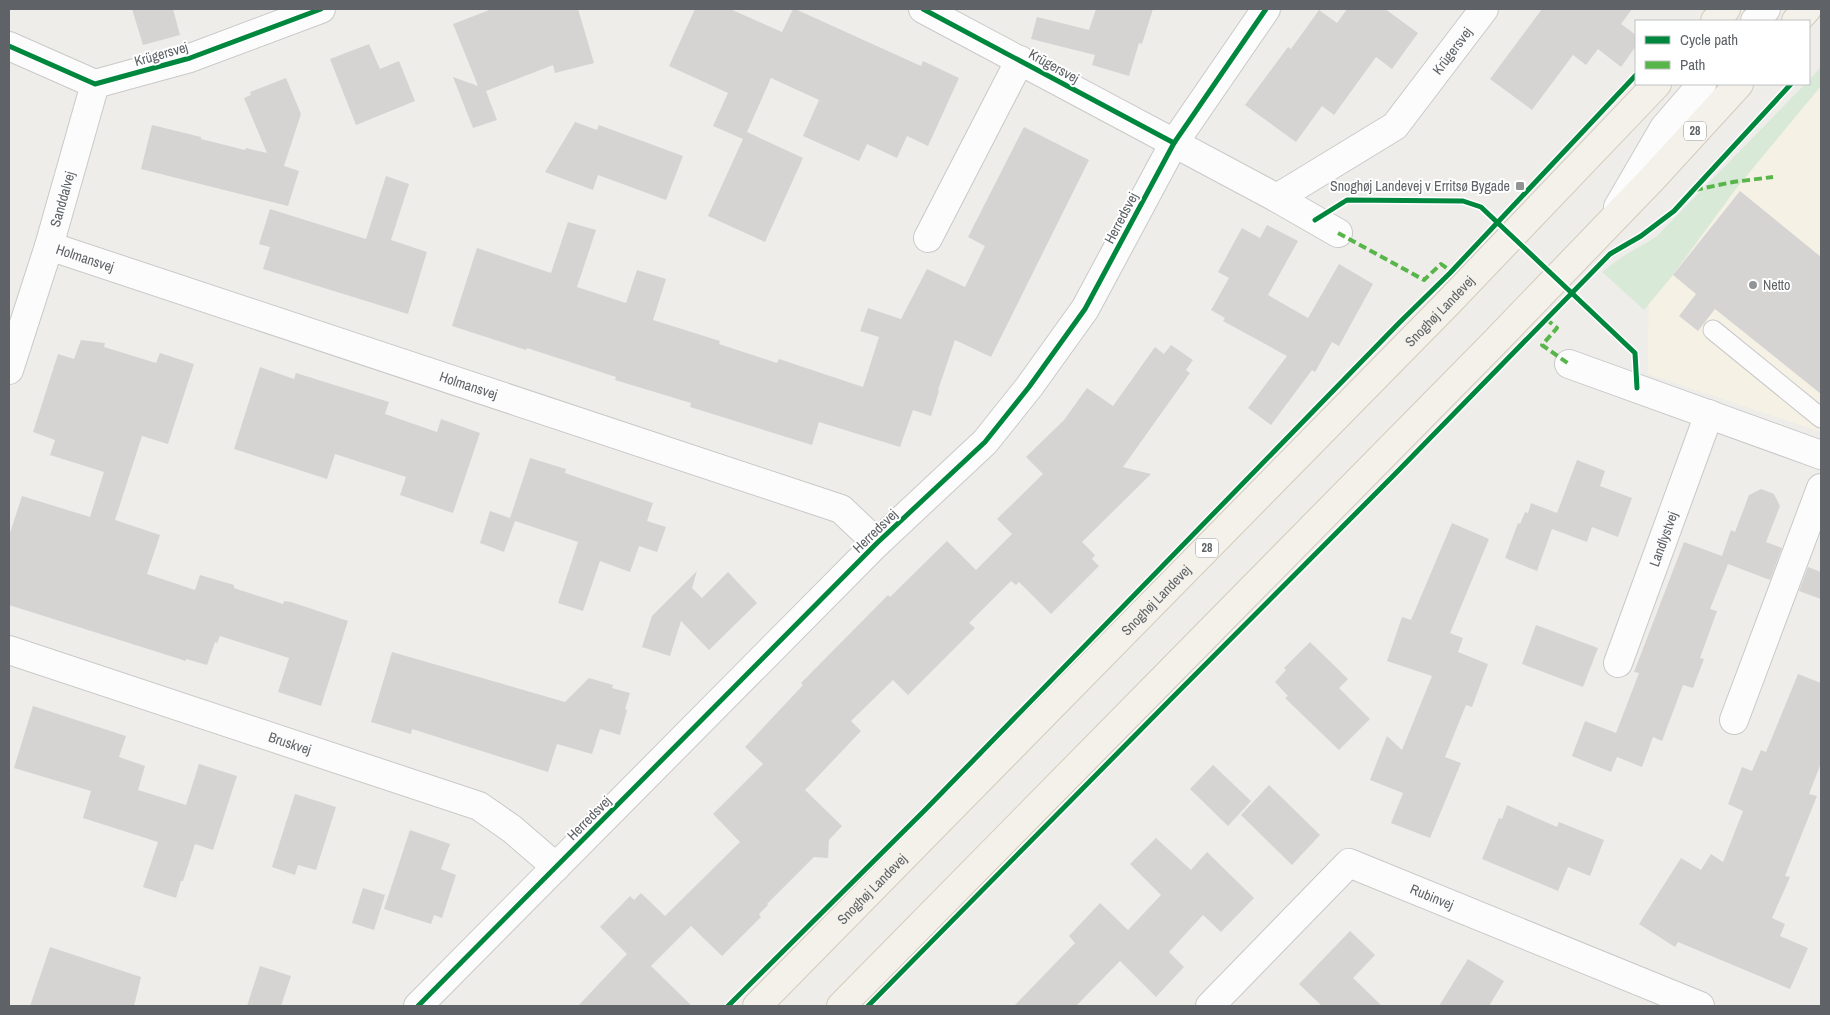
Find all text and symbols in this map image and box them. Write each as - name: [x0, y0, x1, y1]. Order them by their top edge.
- legend: [1635, 20, 1810, 85]
- street label: Krügersvej: [1428, 23, 1476, 78]
- text: Cycle path: [1680, 29, 1738, 50]
- street label: Krügersvej: [132, 38, 190, 70]
- street label: Krügersvej: [1026, 45, 1082, 87]
- text: Path: [1680, 54, 1705, 75]
- road number: 28: [1684, 122, 1706, 140]
- street label: Sanddalvej: [46, 169, 79, 229]
- place label: Snoghøj Landevej v Erritsø Bygade: [1330, 177, 1510, 195]
- marker: Snoghøj Landevej v Erritsø Bygade: [1514, 180, 1526, 192]
- street label: Herredsvej: [1100, 189, 1142, 247]
- street label: Holmansvej: [54, 240, 116, 276]
- street label: Snoghøj Landevej: [1401, 272, 1478, 350]
- place label: Netto: [1763, 276, 1790, 294]
- marker: Netto: [1747, 279, 1759, 291]
- street label: Holmansvej: [437, 367, 500, 403]
- street label: Herredsvej: [849, 505, 901, 557]
- street label: Landlystvej: [1645, 509, 1682, 569]
- road number: 28: [1196, 538, 1218, 558]
- street label: Snoghøj Landevej: [1117, 561, 1195, 639]
- street label: Bruskvej: [266, 728, 314, 759]
- street label: Herredsvej: [563, 792, 615, 844]
- street label: Snoghøj Landevej: [833, 850, 911, 928]
- street label: Rubinvej: [1408, 880, 1456, 914]

